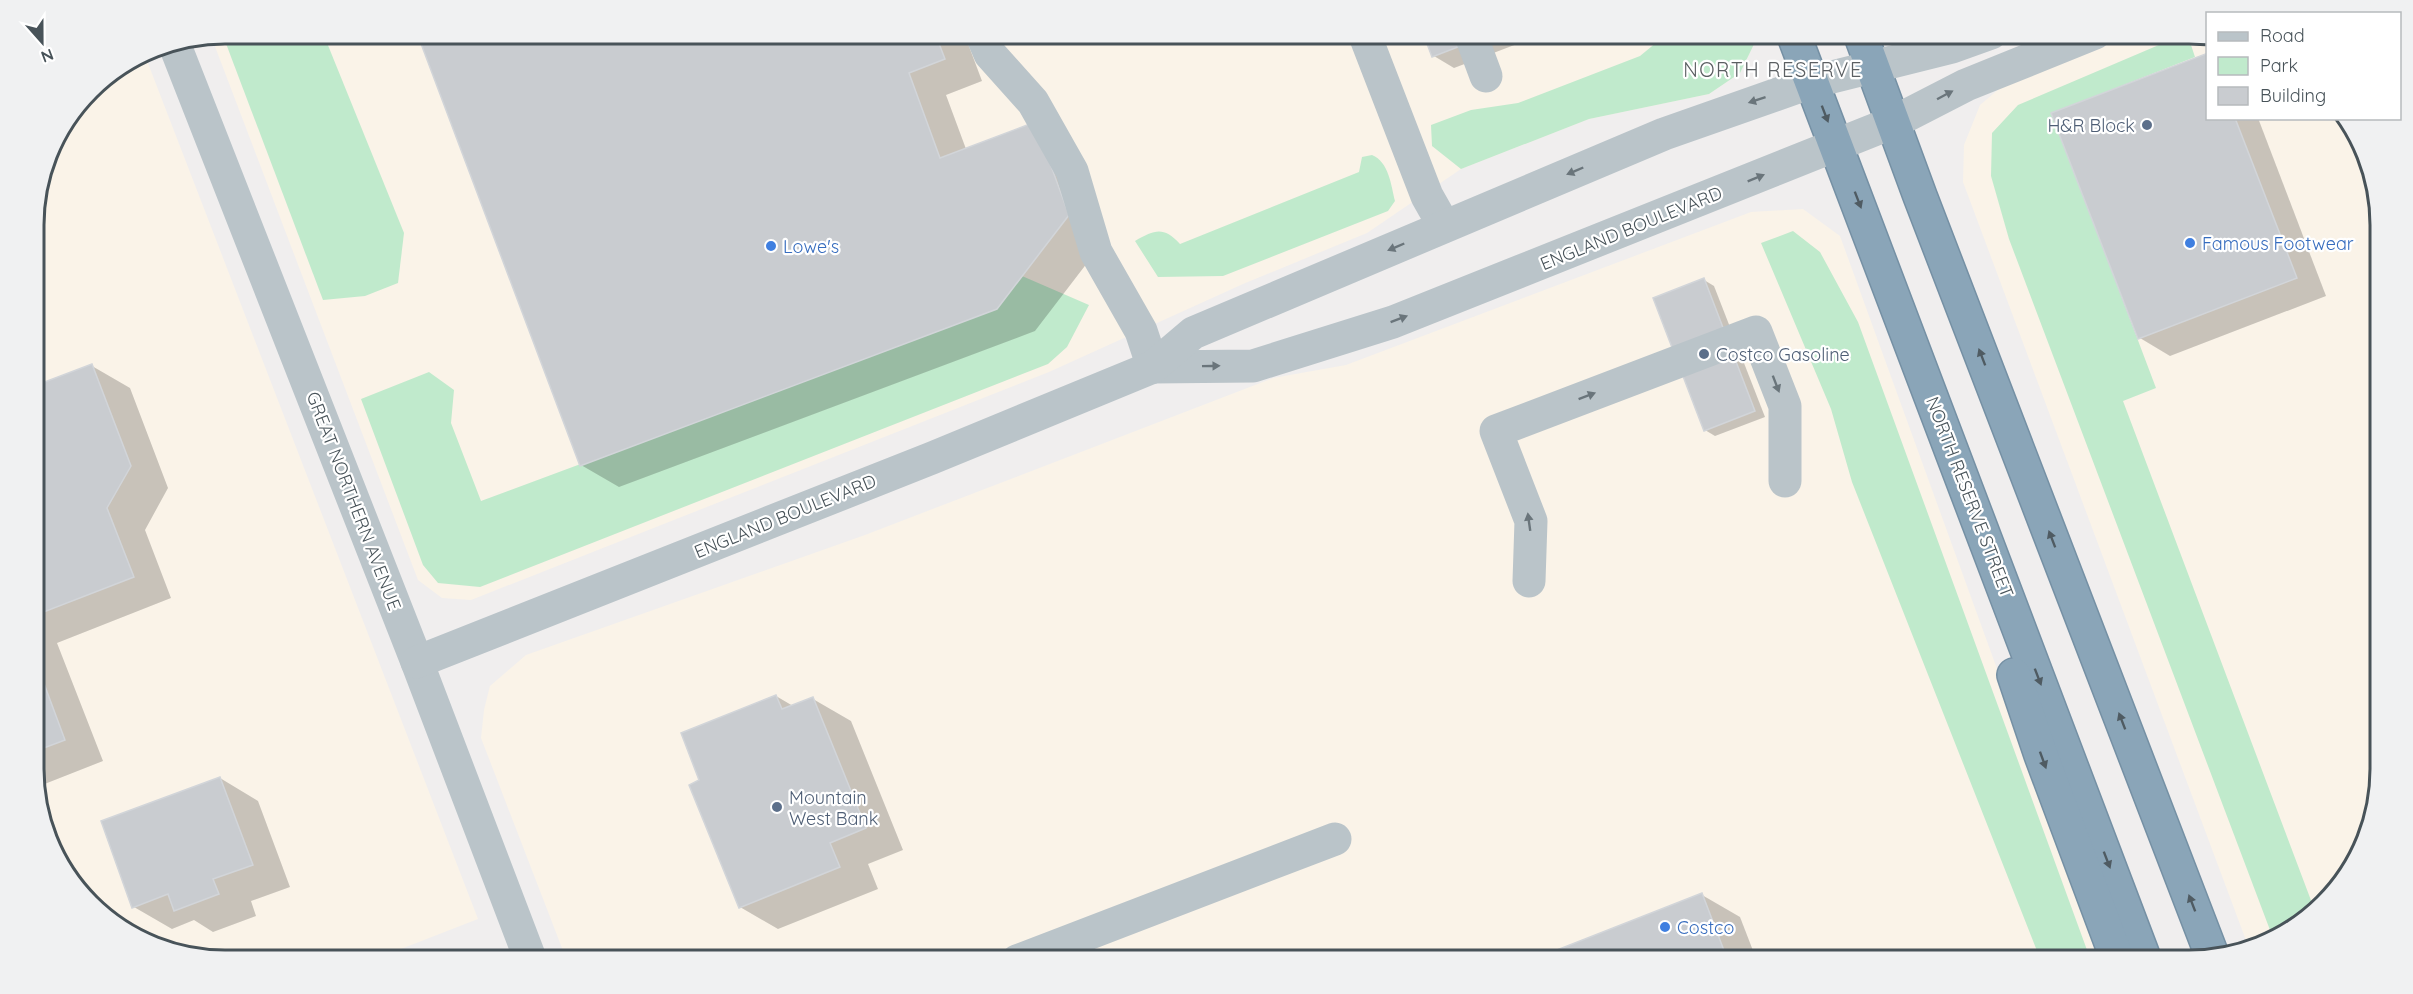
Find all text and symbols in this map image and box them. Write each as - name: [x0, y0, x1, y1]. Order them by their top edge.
- north arrow: [12, 12, 72, 72]
- legend: [2206, 12, 2401, 120]
- text: Road: [2260, 24, 2305, 47]
- text: N: [38, 45, 56, 67]
- text: Park: [2260, 54, 2298, 77]
- district label: NORTH RESERVE: [1683, 57, 1863, 82]
- text: Building: [2260, 84, 2326, 107]
- one-way arrow: [1937, 91, 1954, 100]
- one-way arrow: [1748, 96, 1766, 106]
- one-way arrow: [1820, 105, 1830, 123]
- place label: H&R Block: [2047, 114, 2135, 137]
- marker: H&R Block: [2140, 118, 2154, 132]
- one-way arrow: [1566, 166, 1584, 176]
- one-way arrow: [1747, 173, 1765, 182]
- street label: ENGLAND BOULEVARD: [1537, 181, 1725, 275]
- one-way arrow: [1853, 191, 1863, 209]
- place label: Famous Footwear: [2202, 232, 2354, 255]
- place label: Lowe's: [783, 235, 839, 258]
- marker: Famous Footwear: [2183, 236, 2197, 250]
- marker: Lowe's: [764, 239, 778, 253]
- one-way arrow: [1387, 242, 1404, 251]
- one-way arrow: [1390, 314, 1408, 324]
- place label: Costco Gasoline: [1716, 343, 1850, 366]
- marker: Costco Gasoline: [1697, 347, 1711, 361]
- one-way arrow: [1977, 348, 1987, 366]
- one-way arrow: [1202, 361, 1221, 371]
- one-way arrow: [1772, 376, 1782, 394]
- street label: GREAT NORTHERN AVENUE: [302, 388, 406, 614]
- one-way arrow: [1579, 391, 1597, 401]
- street label: NORTH RESERVE STREET: [1921, 393, 2019, 601]
- street label: ENGLAND BOULEVARD: [691, 469, 879, 563]
- one-way arrow: [1525, 513, 1534, 532]
- one-way arrow: [2047, 530, 2057, 548]
- one-way arrow: [2034, 668, 2043, 686]
- one-way arrow: [2117, 712, 2127, 730]
- one-way arrow: [2038, 751, 2048, 769]
- place label: Mountain West Bank: [789, 786, 878, 830]
- marker: Mountain West Bank: [770, 800, 784, 814]
- one-way arrow: [2102, 851, 2112, 869]
- one-way arrow: [2187, 894, 2197, 912]
- place label: Costco: [1677, 916, 1734, 939]
- marker: Costco: [1658, 920, 1672, 934]

